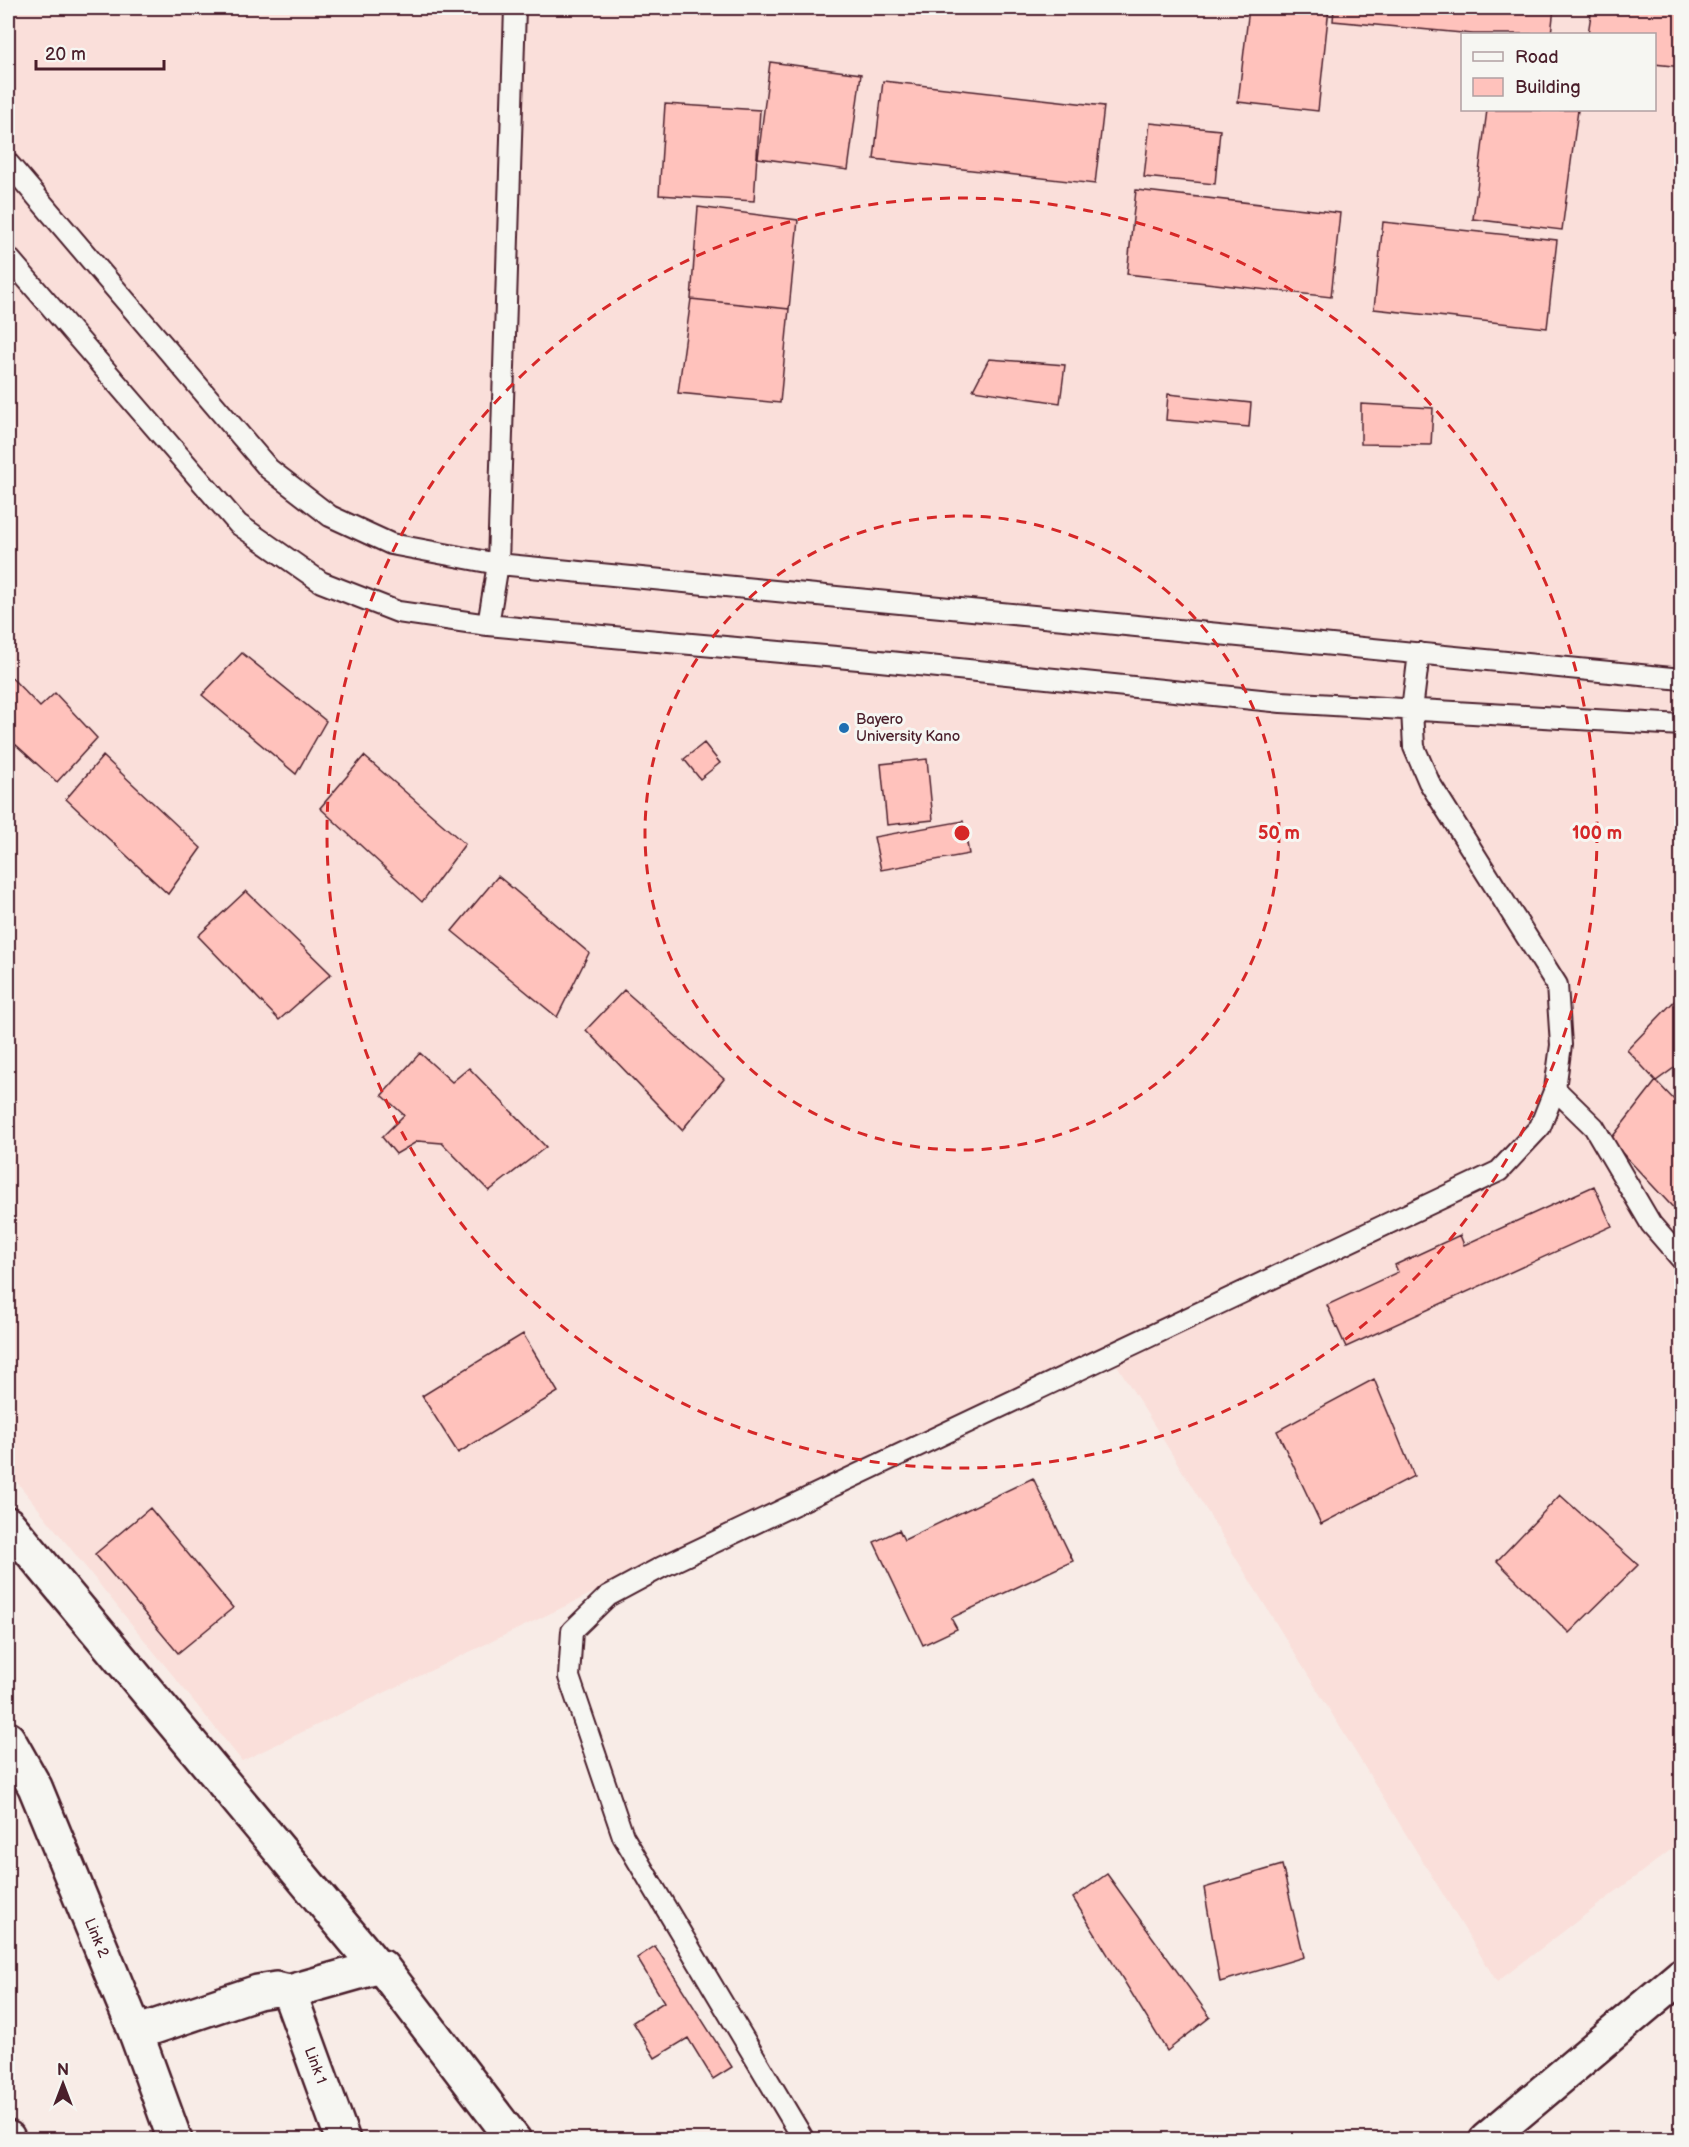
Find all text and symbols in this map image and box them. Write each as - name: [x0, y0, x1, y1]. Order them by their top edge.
- scale bar: [36, 33, 164, 71]
- legend: [1461, 33, 1656, 111]
- text: 20 m: [45, 44, 86, 65]
- text: Road: [1515, 47, 1559, 68]
- text: Building: [1515, 77, 1581, 98]
- place label: Bayero University Kano: [856, 710, 960, 746]
- marker: Bayero University Kano: [837, 721, 851, 735]
- centre of rings: [952, 823, 972, 843]
- text: 50 m: [1258, 823, 1300, 844]
- text: 100 m: [1572, 823, 1622, 844]
- street label: Link 2: [80, 1915, 113, 1961]
- street label: Link 1: [300, 2044, 331, 2086]
- north arrow: [33, 2054, 93, 2114]
- text: N: [57, 2061, 69, 2080]

